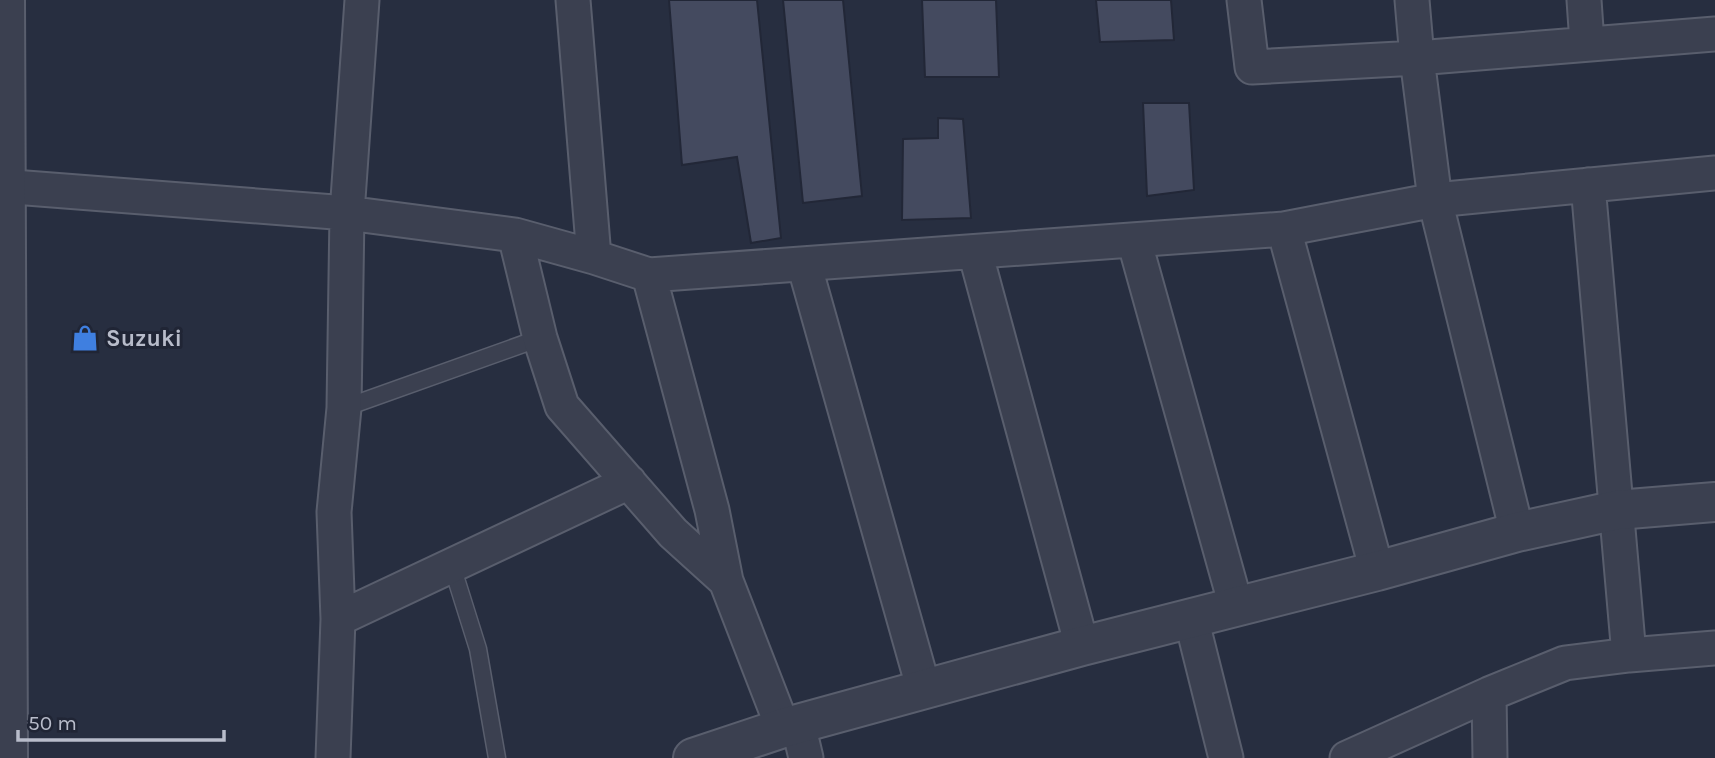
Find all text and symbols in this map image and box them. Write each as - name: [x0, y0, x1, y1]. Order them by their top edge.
- shop icon: Suzuki: [70, 323, 100, 353]
- place label: Suzuki: [106, 325, 182, 352]
- scale bar: [18, 698, 224, 742]
- text: 50 m: [28, 711, 77, 735]

